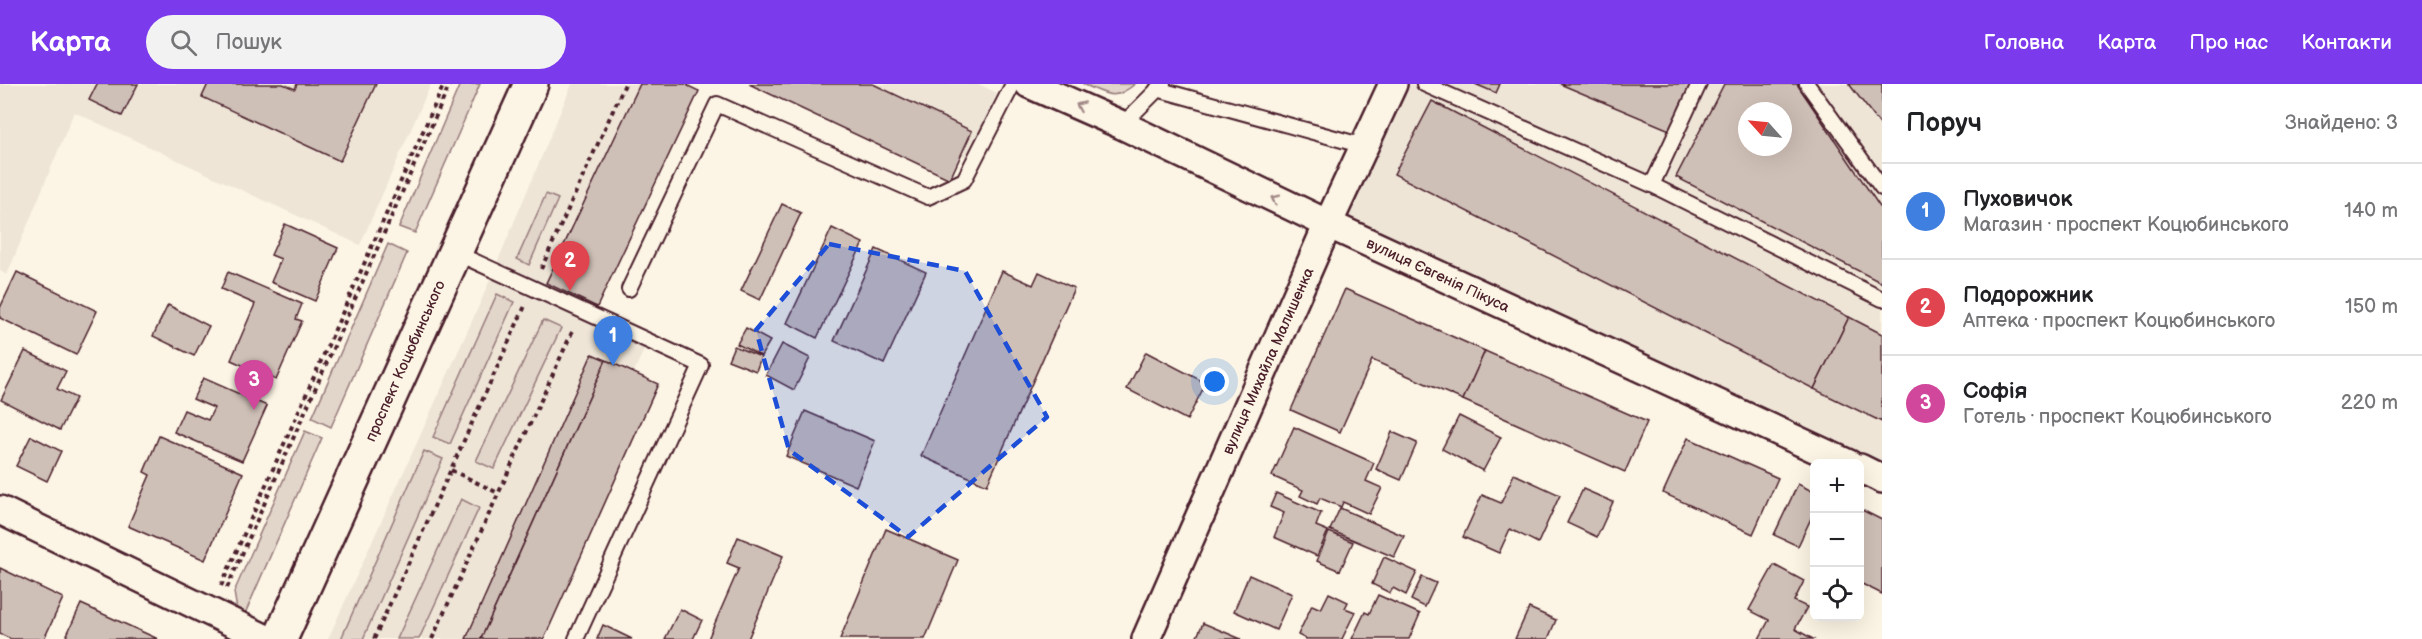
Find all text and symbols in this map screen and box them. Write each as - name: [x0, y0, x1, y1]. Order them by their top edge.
- search box: [146, 15, 566, 69]
- text: Карта: [30, 26, 110, 59]
- icon: search: [167, 26, 200, 59]
- text: Пошук: [215, 29, 282, 56]
- text: Головна: [1984, 30, 2064, 55]
- text: Карта: [2097, 30, 2156, 55]
- text: Про нас: [2189, 30, 2268, 55]
- text: Контакти: [2301, 30, 2392, 55]
- one-way arrow: [1075, 102, 1086, 114]
- north arrow: [1738, 102, 1792, 156]
- text: Поруч: [1906, 108, 1982, 139]
- text: Знайдено: 3: [2285, 111, 2398, 135]
- text: Пуховичок: [1963, 186, 2072, 213]
- one-way arrow: [1271, 194, 1282, 206]
- text: 1: [1921, 199, 1930, 223]
- text: 140 m: [2344, 199, 2398, 223]
- text: Магазин · проспект Коцюбинського: [1963, 213, 2289, 237]
- street label: вулиця Євгенія Пікуса: [1363, 234, 1513, 317]
- pin: 2: [550, 242, 590, 291]
- street label: вулиця Михайла Малишенка: [1219, 265, 1318, 458]
- street label: проспект Коцюбинського: [361, 277, 450, 445]
- text: Подорожник: [1963, 282, 2093, 309]
- text: 2: [1920, 295, 1931, 319]
- text: 150 m: [2345, 295, 2398, 319]
- text: Аптека · проспект Коцюбинського: [1963, 309, 2275, 333]
- pin: 1: [594, 316, 632, 366]
- pin: 3: [234, 360, 274, 410]
- your location: [1200, 367, 1229, 396]
- text: Софія: [1963, 378, 2027, 405]
- text: 3: [1920, 391, 1931, 415]
- text: 220 m: [2341, 391, 2398, 415]
- text: Готель · проспект Коцюбинського: [1963, 405, 2272, 429]
- map controls: [1810, 459, 1864, 621]
- button: +: [1810, 459, 1864, 513]
- button: −: [1810, 513, 1864, 567]
- button: locate: [1810, 567, 1864, 621]

